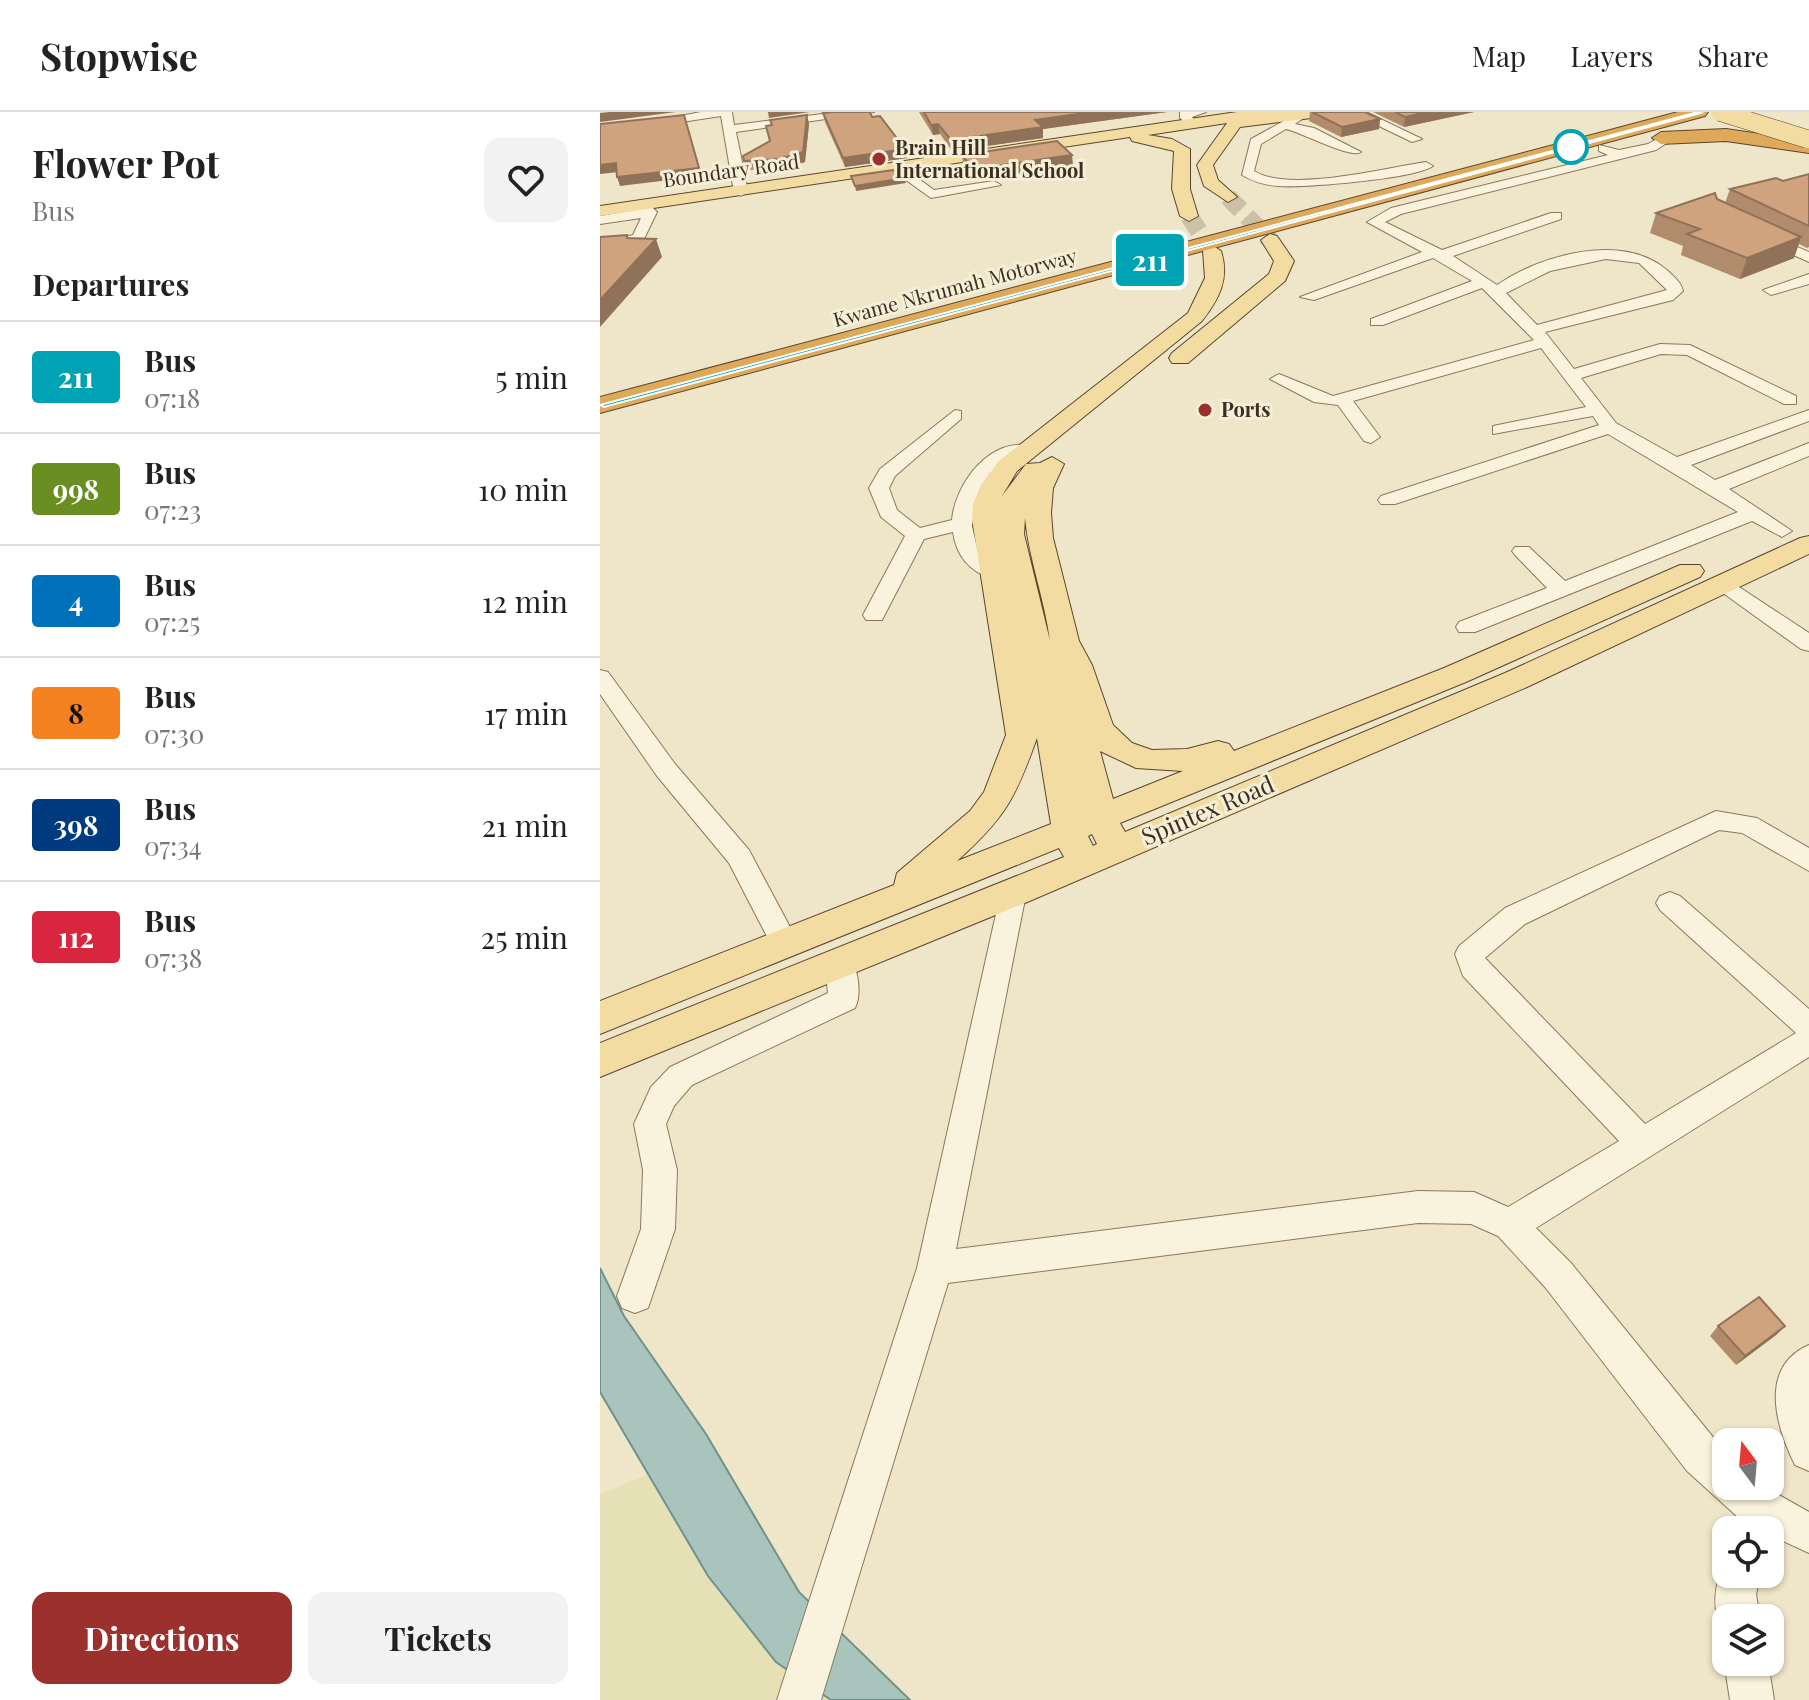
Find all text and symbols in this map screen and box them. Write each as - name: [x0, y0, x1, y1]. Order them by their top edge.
- text: Stopwise: [40, 30, 198, 81]
- text: Map: [1472, 37, 1526, 74]
- text: Layers: [1570, 37, 1653, 74]
- text: Share: [1697, 37, 1769, 74]
- unlabelled marker: [1554, 130, 1588, 164]
- place label: Brain Hill International School: [895, 133, 1084, 183]
- text: Flower Pot: [32, 137, 219, 188]
- button: heart: [484, 138, 568, 222]
- street label: Boundary Road: [661, 147, 801, 192]
- marker: Brain Hill International School: [870, 150, 888, 168]
- text: Bus: [32, 193, 75, 228]
- line badge: 211: [1104, 234, 1196, 286]
- street label: Kwame Nkrumah Motorway: [830, 241, 1079, 332]
- text: 211: [1132, 241, 1168, 278]
- text: Departures: [32, 264, 189, 304]
- text: Bus: [144, 340, 196, 380]
- text: 5 min: [495, 357, 568, 397]
- text: 211: [58, 358, 94, 395]
- text: 07:18: [144, 380, 200, 415]
- place label: Ports: [1221, 395, 1270, 422]
- marker: Ports: [1196, 401, 1214, 419]
- text: Bus: [144, 452, 196, 492]
- text: 10 min: [478, 469, 568, 509]
- text: 998: [53, 470, 99, 507]
- text: 07:23: [144, 492, 201, 527]
- text: Bus: [144, 564, 196, 604]
- text: 12 min: [482, 581, 568, 621]
- text: 4: [69, 582, 83, 619]
- text: 07:25: [144, 604, 200, 639]
- text: Bus: [144, 676, 196, 716]
- text: 17 min: [484, 693, 568, 733]
- text: 8: [68, 694, 84, 731]
- text: 07:30: [144, 716, 204, 751]
- street label: Spintex Road: [1136, 767, 1279, 852]
- text: Bus: [144, 788, 196, 828]
- text: 21 min: [482, 805, 568, 845]
- text: 398: [54, 806, 98, 843]
- text: 07:34: [144, 828, 202, 863]
- text: Bus: [144, 900, 196, 940]
- text: 25 min: [481, 917, 568, 957]
- text: 112: [58, 918, 94, 955]
- text: 07:38: [144, 940, 202, 975]
- north arrow: [1712, 1428, 1784, 1500]
- map controls: [1712, 1428, 1784, 1676]
- button: locate: [1712, 1516, 1784, 1588]
- button: Directions: [32, 1592, 292, 1684]
- button: Tickets: [308, 1592, 568, 1684]
- button: layers: [1712, 1604, 1784, 1676]

